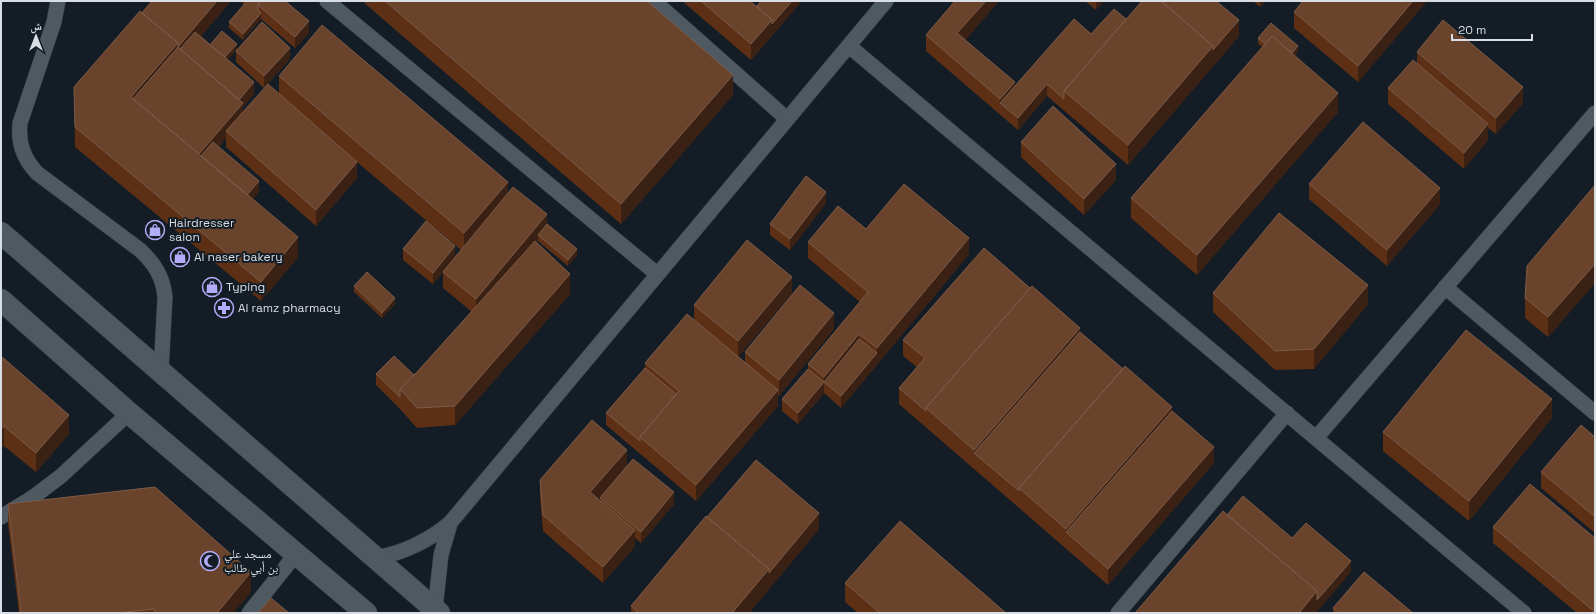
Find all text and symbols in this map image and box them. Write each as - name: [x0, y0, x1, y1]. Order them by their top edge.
- north arrow: [16, 16, 56, 56]
- scale bar: [1452, 16, 1532, 42]
- text: ش: [30, 19, 42, 34]
- text: 20 m: [1458, 22, 1486, 38]
- place label: Hairdresser salon: [169, 215, 235, 245]
- shop icon: Hairdresser salon: [144, 219, 166, 241]
- shop icon: Al naser bakery: [169, 246, 191, 268]
- place label: Al naser bakery: [194, 249, 283, 265]
- shop icon: Typing: [201, 276, 223, 298]
- place label: Typing: [226, 279, 265, 295]
- pharmacy icon: Al ramz pharmacy: [213, 297, 235, 319]
- place label: Al ramz pharmacy: [238, 300, 341, 316]
- place label: مسجد علي بن أبي طالب: [224, 546, 278, 578]
- mosque icon: مسجد علي بن أبي طالب: [199, 550, 221, 572]

